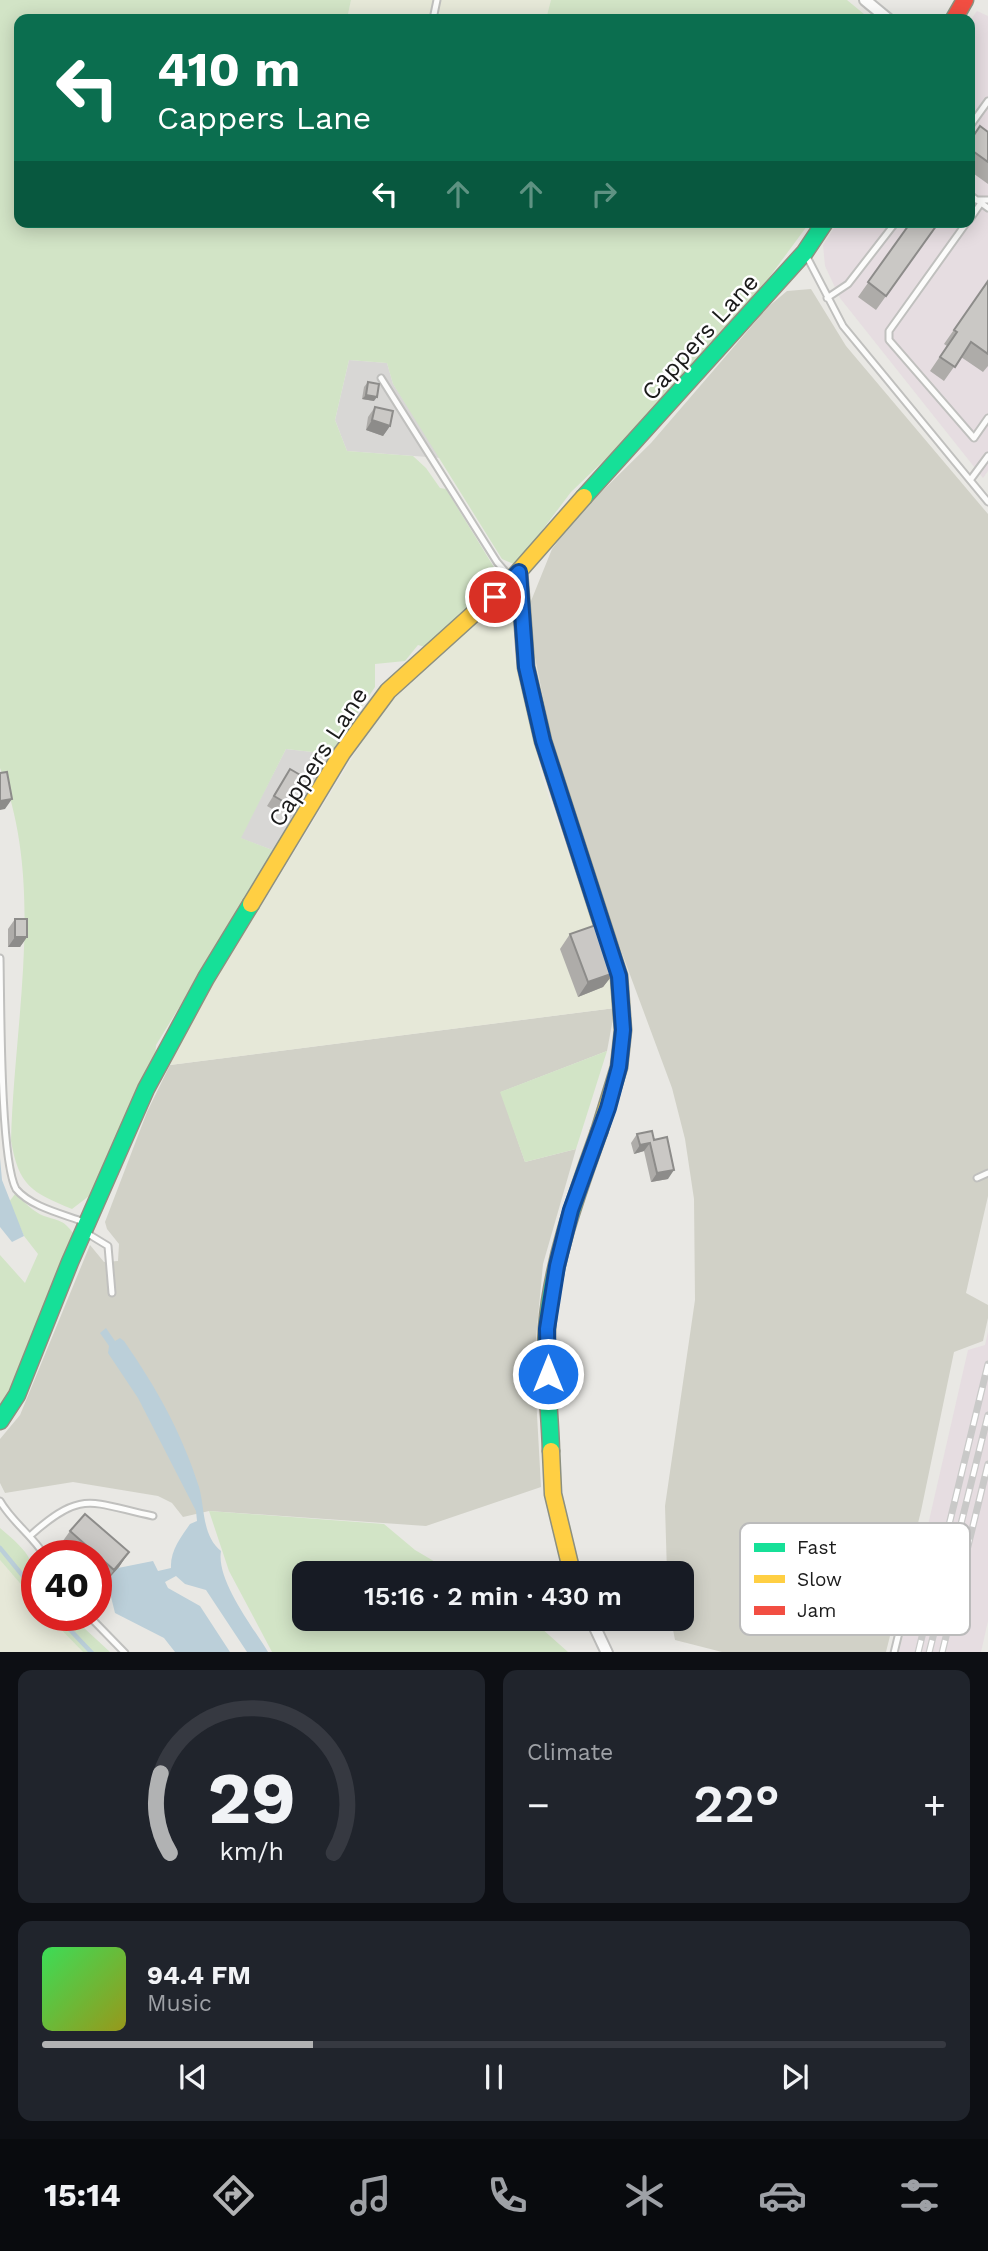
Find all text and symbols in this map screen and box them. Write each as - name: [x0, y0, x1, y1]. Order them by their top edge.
- text: 410 m: [157, 40, 300, 98]
- icon: left: [42, 42, 133, 133]
- text: Cappers Lane: [157, 99, 371, 137]
- icon: left: [366, 175, 404, 213]
- icon: ahead: [439, 175, 477, 213]
- icon: ahead: [512, 175, 550, 213]
- icon: right: [585, 175, 623, 213]
- street label: Cappers Lane: [636, 268, 764, 406]
- pin: [465, 567, 525, 627]
- icon: arrive: [476, 578, 514, 616]
- street label: Cappers Lane: [262, 682, 374, 832]
- position arrow: [511, 1337, 585, 1411]
- legend: [740, 1523, 970, 1635]
- text: Fast: [797, 1536, 836, 1559]
- speed limit sign: 40: [21, 1540, 112, 1631]
- text: Slow: [797, 1568, 842, 1591]
- text: 15:16 · 2 min · 430 m: [364, 1581, 622, 1611]
- text: Jam: [797, 1599, 836, 1622]
- text: Climate: [527, 1739, 613, 1766]
- text: 29: [207, 1755, 296, 1841]
- text: 22°: [693, 1774, 780, 1835]
- text: −: [527, 1783, 550, 1827]
- text: +: [923, 1783, 946, 1827]
- text: km/h: [219, 1836, 284, 1865]
- text: 94.4 FM: [147, 1960, 251, 1990]
- text: Music: [147, 1990, 212, 2017]
- icon: previous: [174, 2058, 212, 2096]
- icon: pause: [475, 2058, 513, 2096]
- icon: next: [776, 2058, 814, 2096]
- icon: directions: [209, 2171, 258, 2220]
- icon: music: [346, 2171, 395, 2220]
- icon: phone: [483, 2171, 532, 2220]
- icon: climate: [620, 2171, 669, 2220]
- icon: car: [758, 2171, 807, 2220]
- icon: filters: [895, 2171, 944, 2220]
- text: 15:14: [44, 2176, 121, 2214]

